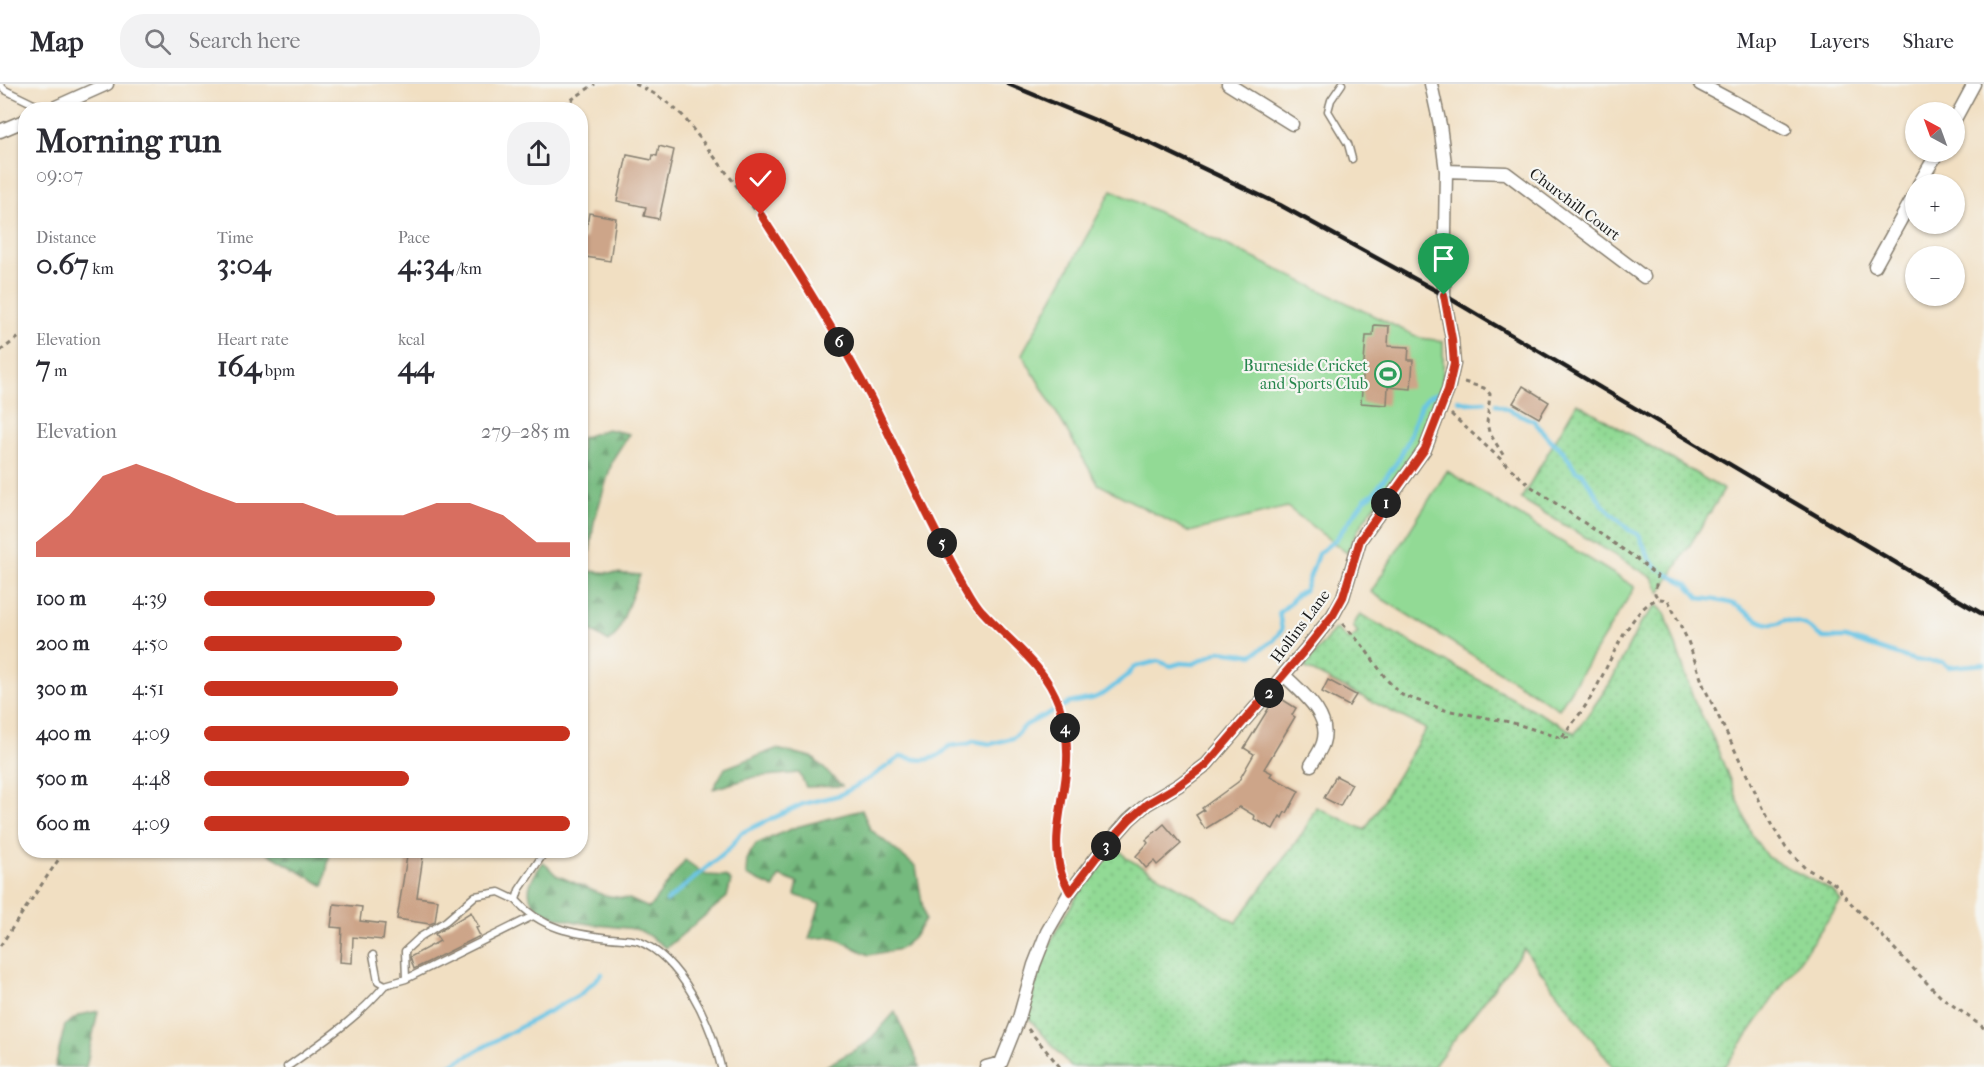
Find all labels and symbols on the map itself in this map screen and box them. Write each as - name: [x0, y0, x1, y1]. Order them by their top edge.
- north arrow: [1905, 102, 1965, 162]
- pin: [735, 153, 786, 215]
- street label: Churchill Court: [1526, 164, 1624, 244]
- pin: [1418, 233, 1469, 295]
- pin: 6: [824, 327, 854, 357]
- place label: Burneside Cricket and Sports Club: [1243, 356, 1368, 393]
- sports icon: Burneside Cricket and Sports Club: [1373, 359, 1403, 389]
- pin: 1: [1371, 488, 1401, 518]
- pin: 5: [927, 528, 957, 558]
- street label: Hollins Lane: [1266, 586, 1334, 666]
- pin: 2: [1254, 678, 1284, 708]
- pin: 4: [1050, 713, 1080, 743]
- pin: 3: [1091, 831, 1121, 861]

